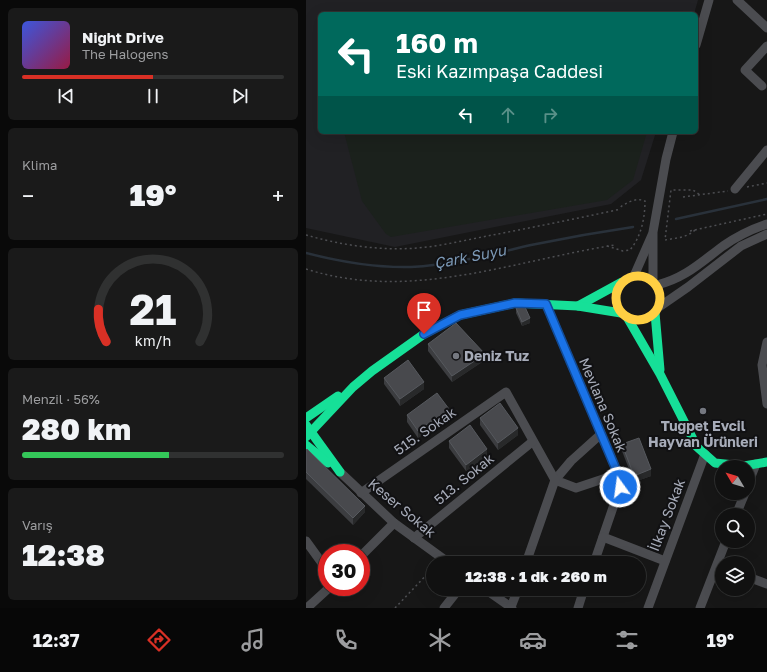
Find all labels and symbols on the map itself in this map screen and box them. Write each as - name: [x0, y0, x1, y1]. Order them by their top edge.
- water label: Çark Suyu: [432, 240, 508, 273]
- pin: [407, 293, 441, 334]
- place label: Deniz Tuz: [464, 347, 529, 364]
- marker: Deniz Tuz: [451, 351, 461, 361]
- street label: Mevlana Sokak: [576, 355, 631, 455]
- street label: 515. Sokak: [390, 403, 459, 458]
- marker: Tuğpet Evcil Hayvan Ürünleri: [698, 406, 708, 416]
- place label: Tuğpet Evcil Hayvan Ürünleri: [648, 417, 758, 450]
- street label: 513. Sokak: [430, 449, 497, 508]
- north arrow: [715, 460, 755, 500]
- position arrow: [599, 466, 641, 508]
- street label: Keser Sokak: [365, 474, 440, 541]
- street label: İlkay Sokak: [645, 476, 688, 554]
- speed limit sign: 30: [318, 544, 370, 596]

